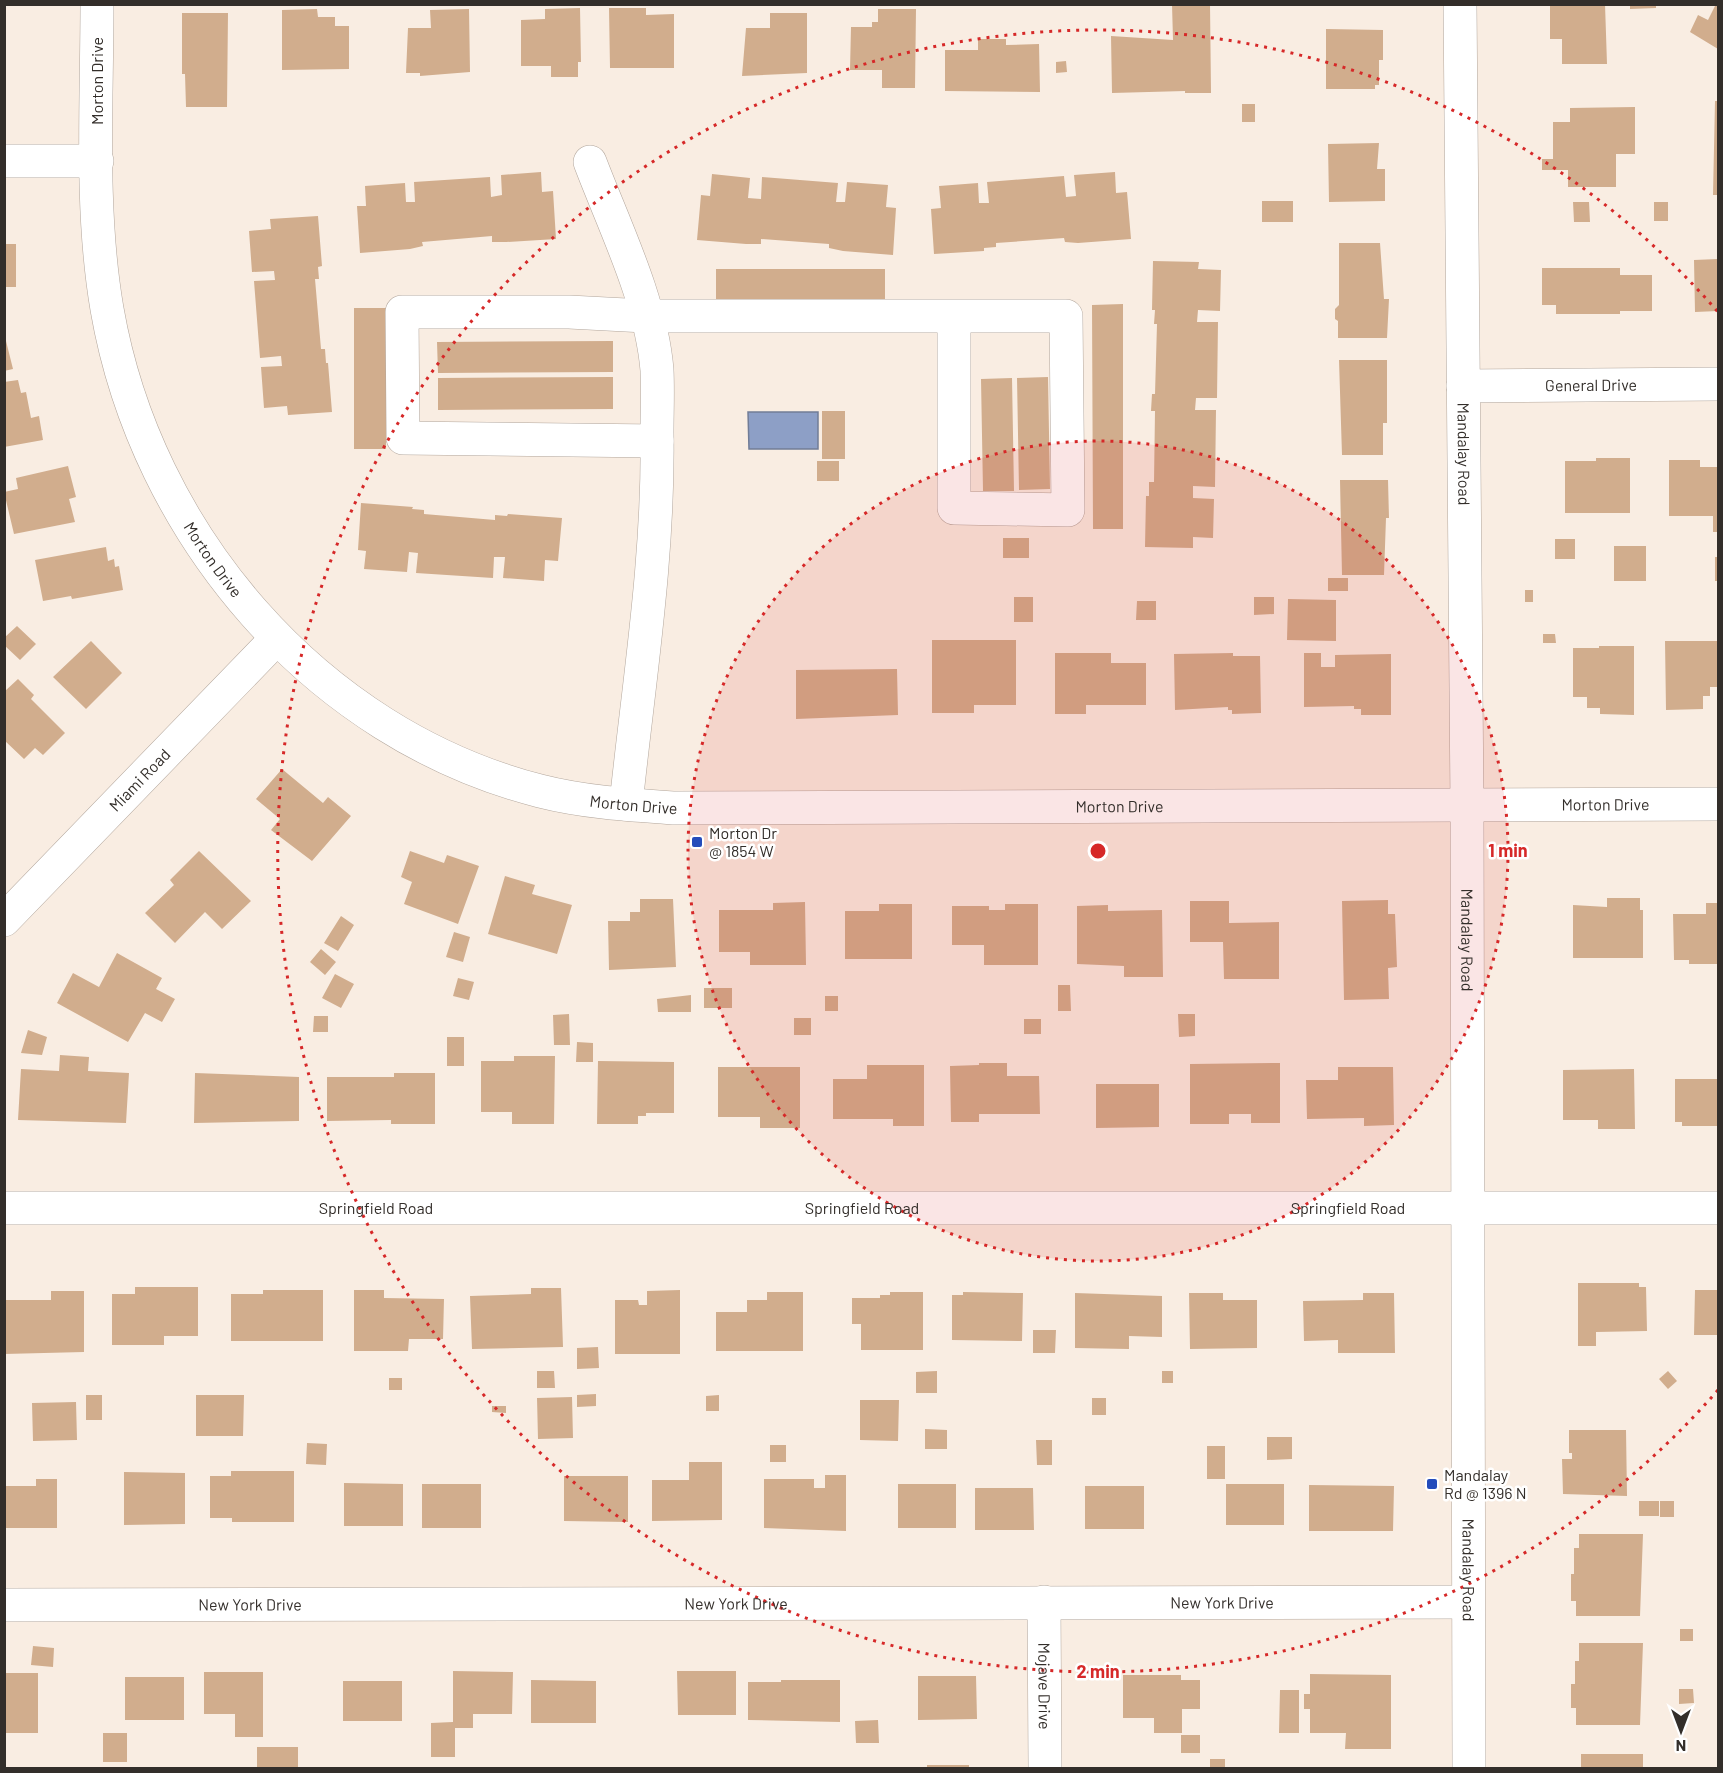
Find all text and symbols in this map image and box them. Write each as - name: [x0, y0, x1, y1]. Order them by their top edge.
- street label: Morton Drive: [87, 37, 106, 125]
- street label: General Drive: [1545, 375, 1637, 394]
- street label: Mandalay Road: [1454, 402, 1474, 506]
- street label: Morton Drive: [180, 518, 247, 601]
- street label: Miami Road: [105, 744, 174, 815]
- street label: Morton Drive: [589, 791, 678, 817]
- street label: Morton Drive: [1561, 794, 1650, 814]
- street label: Morton Drive: [1075, 796, 1164, 815]
- place label: Morton Dr @ 1854 W: [709, 823, 777, 860]
- marker: Morton Dr @ 1854 W: [690, 835, 704, 849]
- text: 1 min: [1488, 839, 1528, 861]
- centre of rings: [1088, 841, 1108, 861]
- street label: Mandalay Road: [1458, 889, 1477, 991]
- street label: Springfield Road: [319, 1198, 433, 1217]
- street label: Springfield Road: [805, 1198, 919, 1217]
- street label: Springfield Road: [1291, 1198, 1405, 1217]
- place label: Mandalay Rd @ 1396 N: [1444, 1465, 1527, 1502]
- marker: Mandalay Rd @ 1396 N: [1425, 1477, 1439, 1491]
- street label: Mandalay Road: [1459, 1519, 1479, 1621]
- street label: New York Drive: [1170, 1592, 1274, 1612]
- street label: New York Drive: [684, 1593, 788, 1613]
- street label: New York Drive: [198, 1594, 302, 1614]
- street label: Mojave Drive: [1035, 1642, 1055, 1730]
- text: 2 min: [1076, 1660, 1120, 1682]
- north arrow: [1651, 1701, 1711, 1761]
- text: N: [1676, 1737, 1686, 1756]

